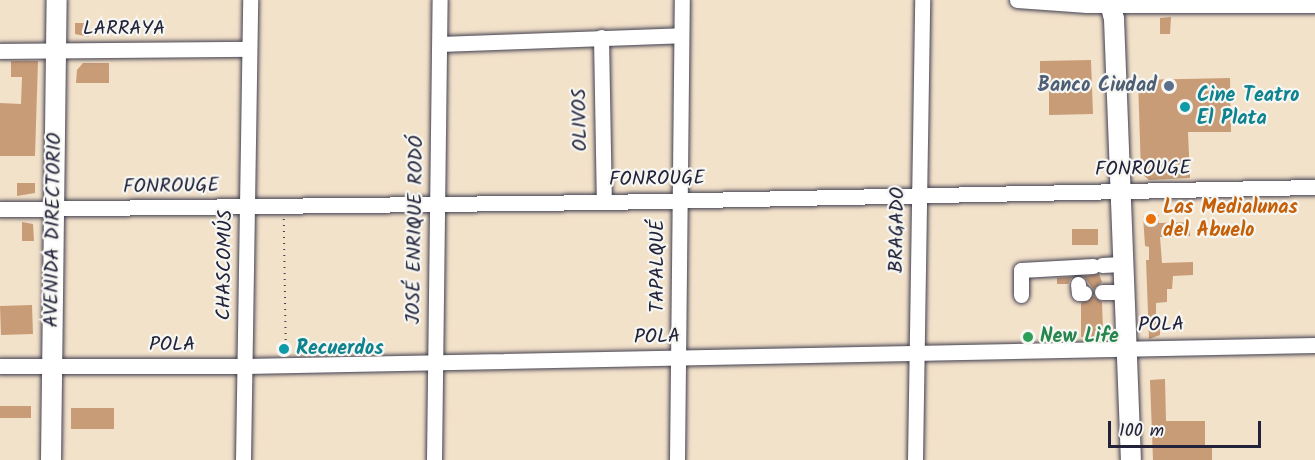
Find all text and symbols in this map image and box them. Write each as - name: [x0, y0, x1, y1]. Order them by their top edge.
- street label: LARRAYA: [83, 17, 165, 41]
- place label: Banco Ciudad: [1038, 74, 1157, 98]
- marker: Banco Ciudad: [1162, 79, 1176, 93]
- place label: Cine Teatro El Plata: [1197, 84, 1299, 131]
- street label: OLIVOS: [568, 88, 594, 152]
- marker: Cine Teatro El Plata: [1178, 100, 1192, 114]
- street label: AVENIDA DIRECTORIO: [40, 132, 68, 328]
- street label: JOSÉ ENRIQUE RODÓ: [402, 135, 430, 325]
- street label: FONROUGE: [1095, 157, 1191, 183]
- street label: FONROUGE: [609, 167, 705, 193]
- street label: FONROUGE: [123, 174, 219, 200]
- street label: BRAGADO: [885, 187, 911, 273]
- place label: Las Medialunas del Abuelo: [1163, 196, 1298, 243]
- street label: CHASCOMÚS: [213, 209, 239, 321]
- marker: Las Medialunas del Abuelo: [1144, 212, 1158, 226]
- street label: TAPALQUÉ: [646, 219, 670, 313]
- street label: POLA: [1138, 314, 1184, 338]
- place label: New Life: [1040, 325, 1119, 349]
- street label: POLA: [634, 326, 680, 350]
- marker: New Life: [1021, 330, 1035, 344]
- street label: POLA: [149, 333, 195, 357]
- place label: Recuerdos: [296, 337, 384, 361]
- marker: Recuerdos: [277, 342, 291, 356]
- scale bar: [1111, 409, 1264, 447]
- text: 100 m: [1119, 417, 1164, 446]

